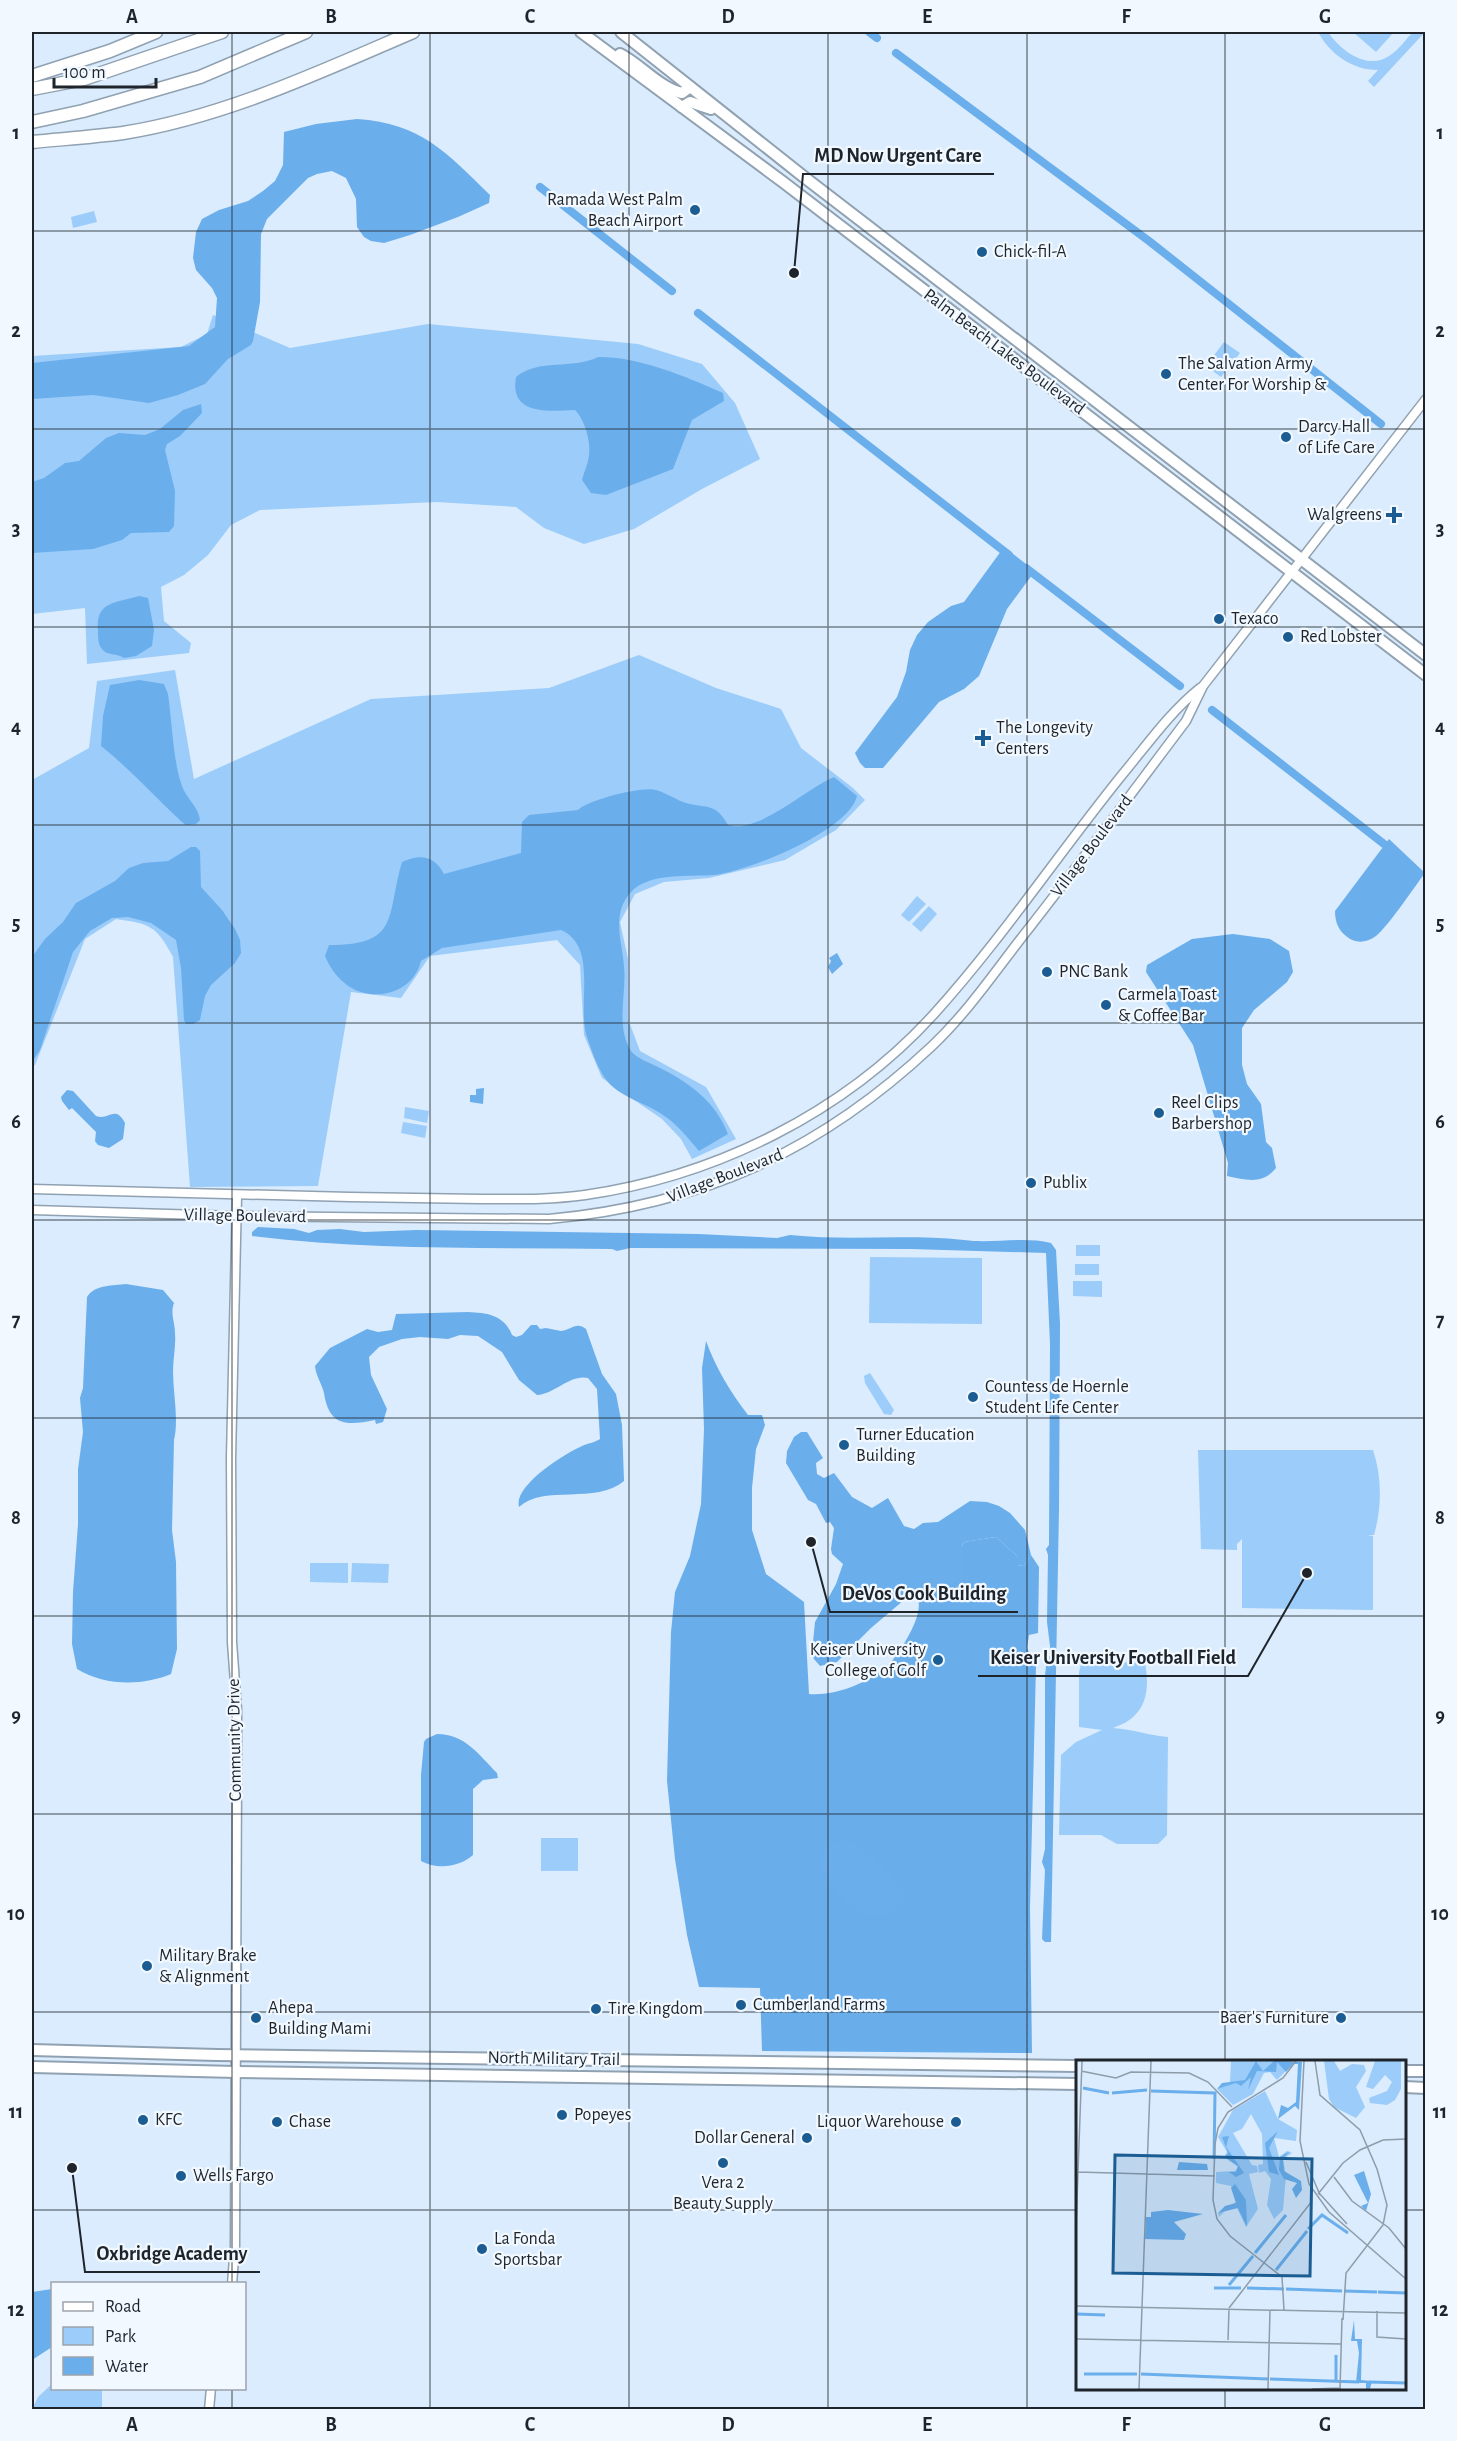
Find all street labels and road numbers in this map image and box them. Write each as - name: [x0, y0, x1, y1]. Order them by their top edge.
- street label: Palm Beach Lakes Boulevard: [920, 286, 1088, 418]
- street label: Village Boulevard: [1048, 792, 1136, 900]
- street label: Village Boulevard: [665, 1146, 785, 1206]
- street label: Village Boulevard: [184, 1206, 306, 1226]
- street label: Community Drive: [225, 1678, 245, 1802]
- street label: North Military Trail: [487, 2049, 621, 2069]

